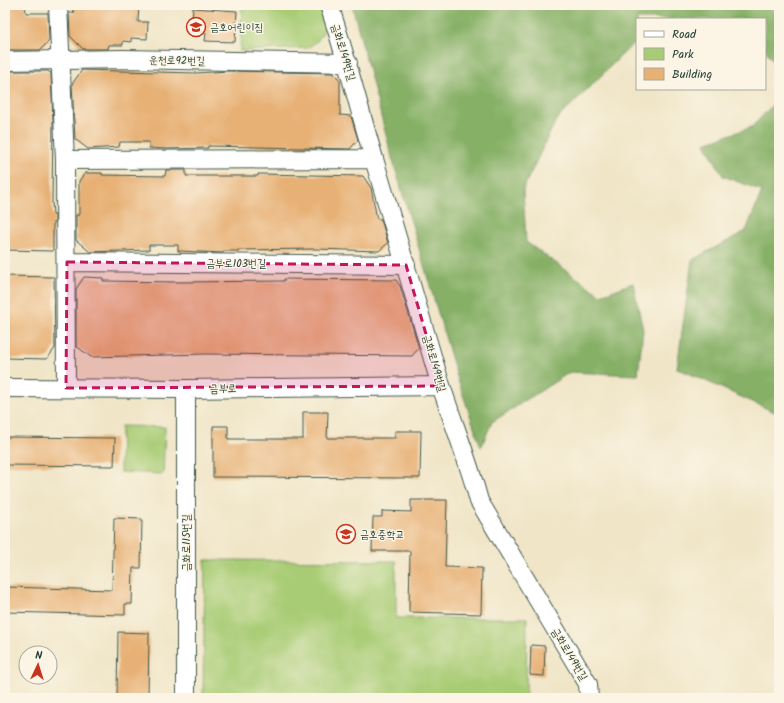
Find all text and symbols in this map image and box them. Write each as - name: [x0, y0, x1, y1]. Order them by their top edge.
- school or university icon: 금호어린이집: [185, 16, 207, 38]
- legend: [636, 18, 766, 90]
- place label: 금호어린이집: [210, 19, 263, 37]
- street label: 금화로149번길: [326, 21, 360, 83]
- text: Road: [672, 25, 697, 44]
- text: Park: [672, 45, 694, 64]
- street label: 운천로92번길: [149, 52, 205, 70]
- text: Building: [672, 65, 712, 84]
- street label: 금부로103번길: [206, 255, 266, 273]
- street label: 금화로149번길: [417, 332, 451, 394]
- street label: 금부로: [210, 380, 237, 398]
- street label: 금화로115번길: [178, 514, 196, 572]
- school or university icon: 금호중학교: [335, 523, 357, 545]
- place label: 금호중학교: [360, 526, 404, 544]
- street label: 금화로149번길: [546, 625, 592, 685]
- north arrow: [18, 645, 58, 685]
- text: N: [35, 647, 43, 665]

